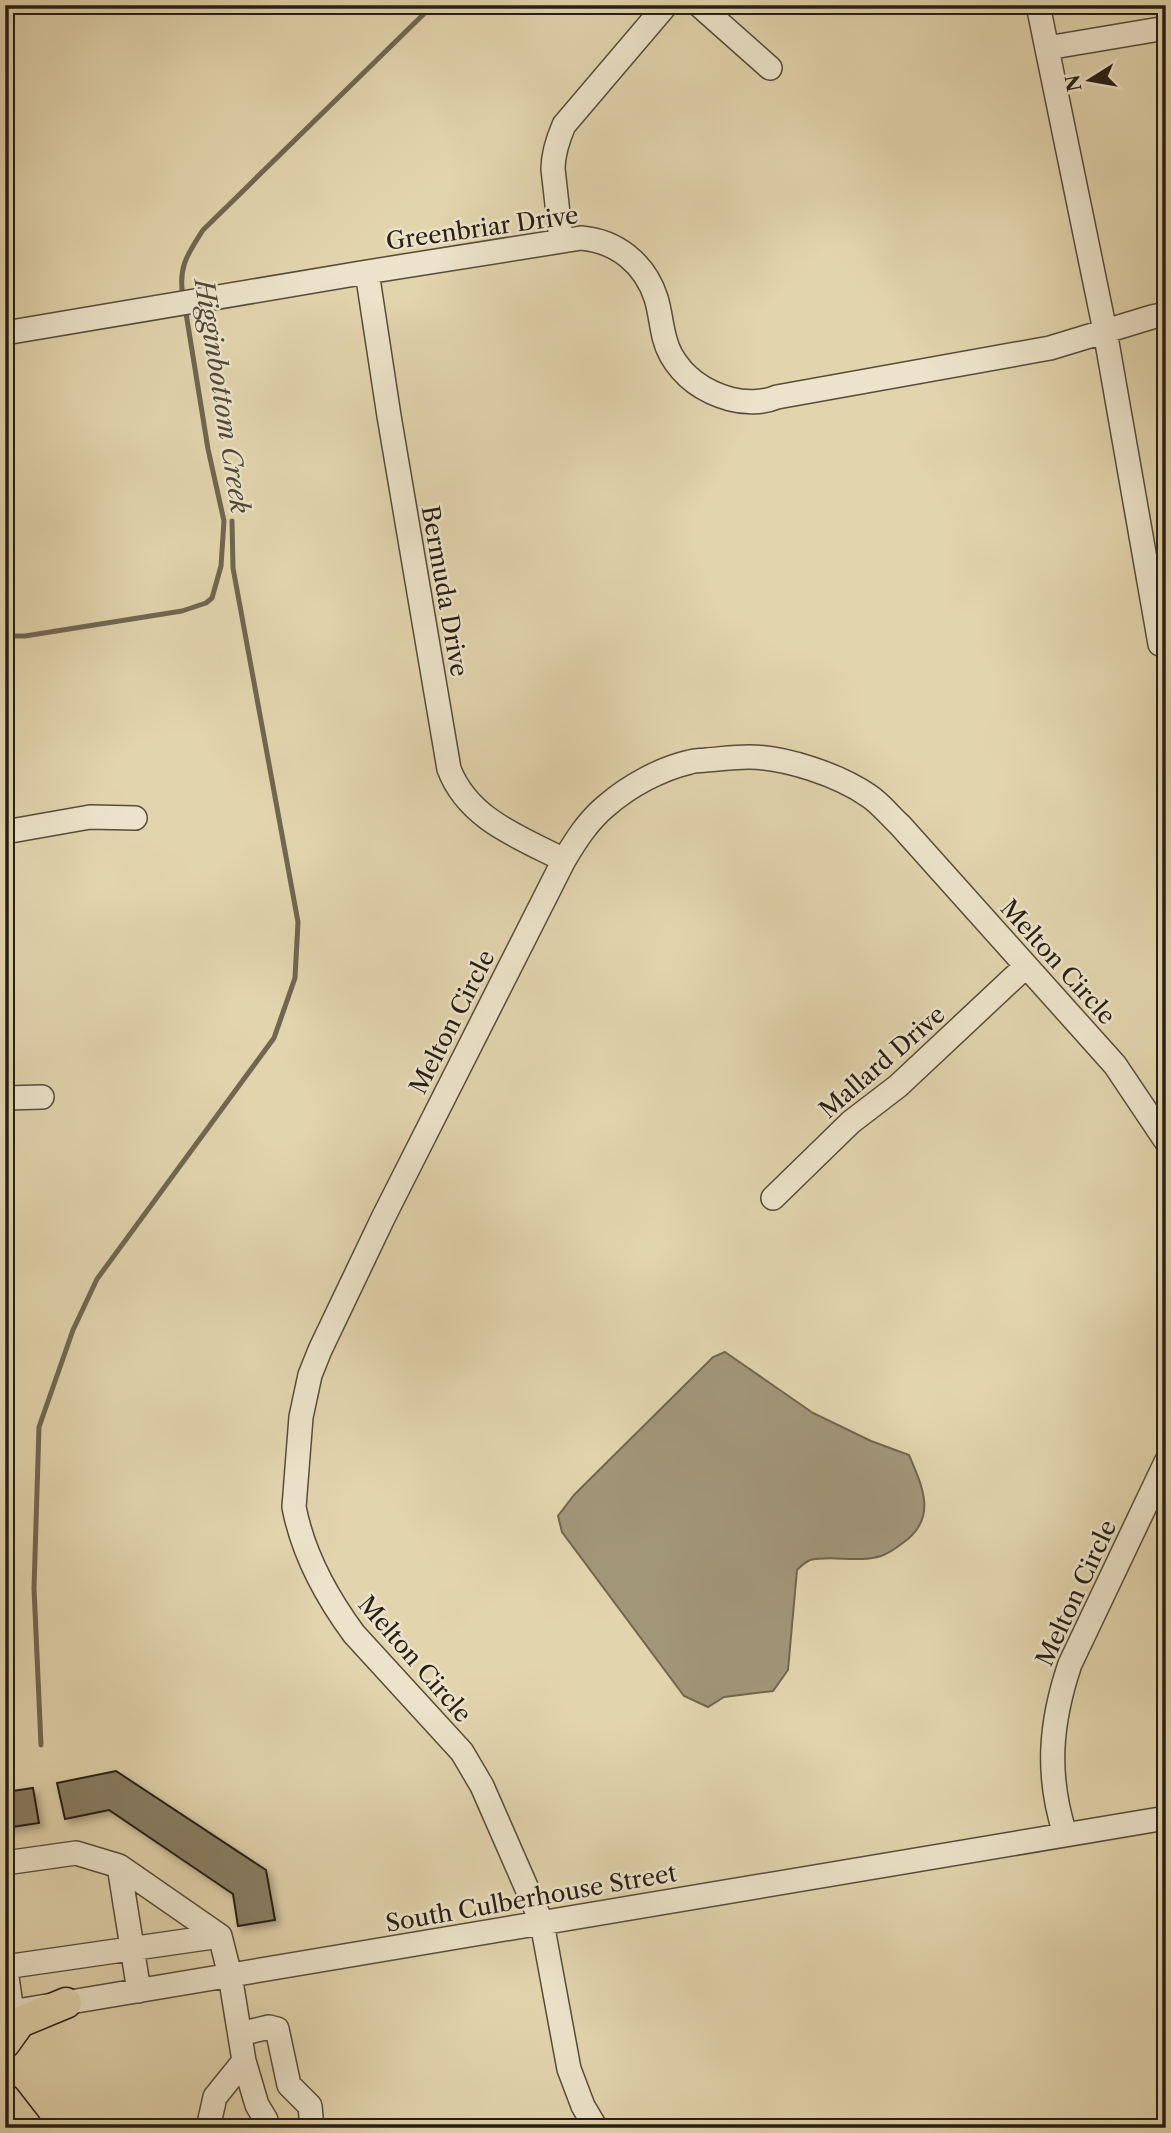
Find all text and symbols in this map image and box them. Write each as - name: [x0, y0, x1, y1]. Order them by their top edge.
- north arrow: [1056, 46, 1126, 116]
- text: N: [1061, 73, 1087, 93]
- street label: Greenbriar Drive: [384, 200, 580, 256]
- water label: Higginbottom Creek: [187, 274, 256, 516]
- street label: Bermuda Drive: [416, 503, 474, 679]
- street label: Melton Circle: [994, 894, 1122, 1030]
- street label: Melton Circle: [403, 945, 501, 1099]
- street label: Mallard Drive: [813, 1000, 951, 1124]
- street label: Melton Circle: [1030, 1515, 1122, 1671]
- street label: Melton Circle: [352, 1590, 478, 1728]
- street label: South Culberhouse Street: [383, 1858, 679, 1938]

